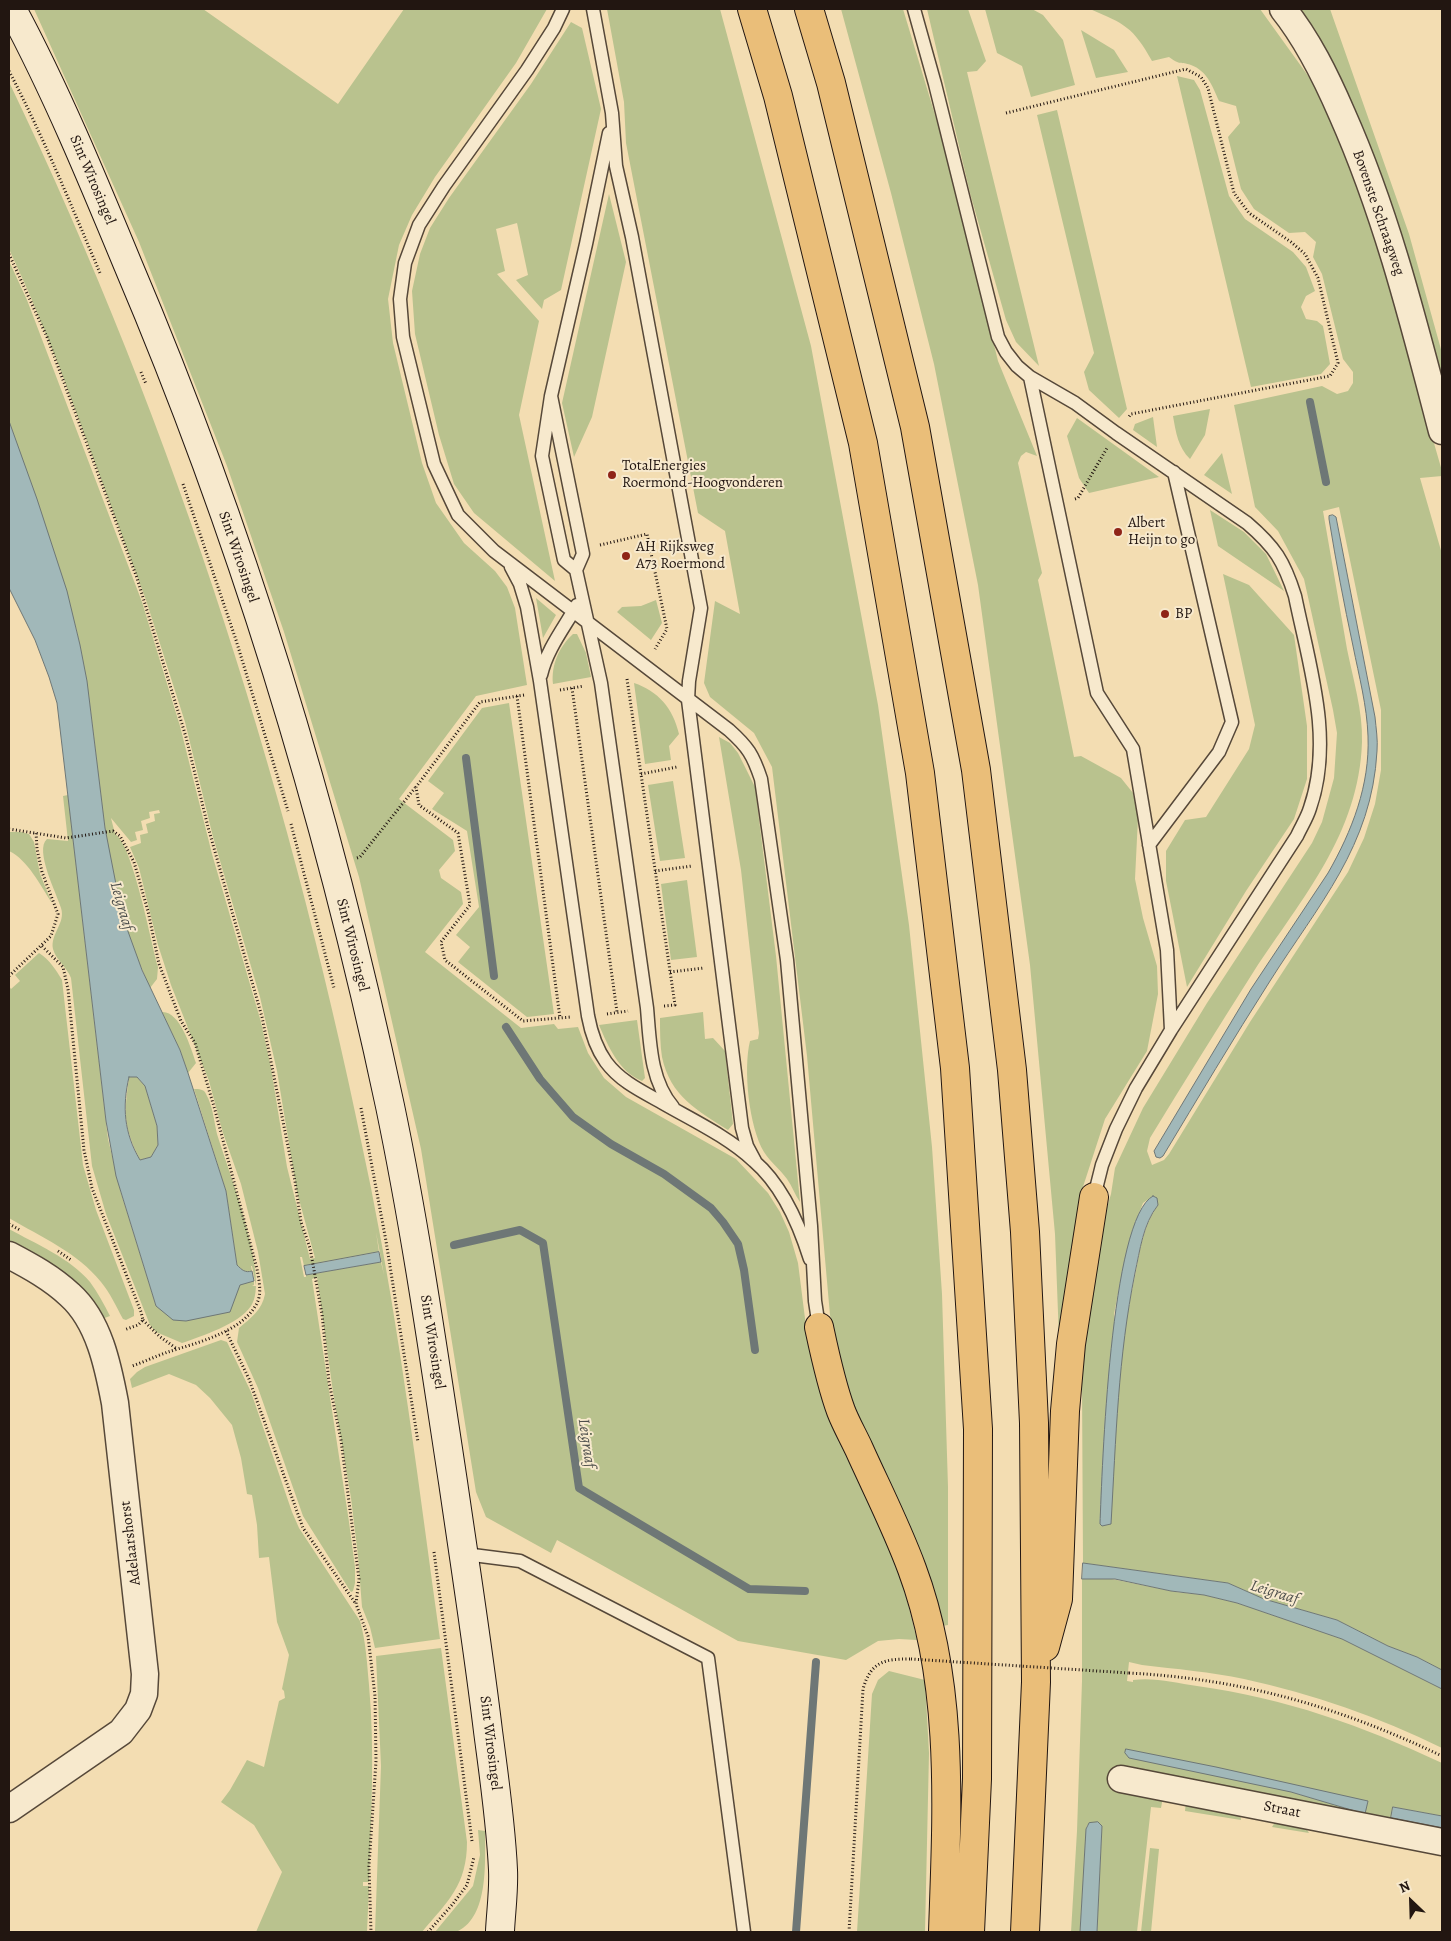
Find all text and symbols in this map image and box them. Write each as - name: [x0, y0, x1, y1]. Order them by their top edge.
- street label: Sint Wirosingel: [65, 133, 119, 227]
- street label: Bovenste Schraagweg: [1348, 148, 1408, 278]
- place label: TotalEnergies Roermond-Hoogvonderen: [622, 457, 783, 492]
- marker: TotalEnergies Roermond-Hoogvonderen: [606, 469, 618, 481]
- street label: Sint Wirosingel: [214, 509, 262, 605]
- place label: Albert Heijn to go: [1128, 514, 1195, 549]
- marker: Albert Heijn to go: [1112, 526, 1124, 538]
- place label: AH Rijksweg A73 Roermond: [636, 538, 725, 573]
- marker: AH Rijksweg A73 Roermond: [620, 550, 632, 562]
- place label: BP: [1175, 605, 1192, 623]
- marker: BP: [1159, 608, 1171, 620]
- water label: Leigraaf: [105, 880, 137, 932]
- street label: Sint Wirosingel: [332, 897, 372, 993]
- street label: Sint Wirosingel: [416, 1294, 448, 1390]
- water label: Leigraaf: [573, 1417, 599, 1469]
- street label: Adelaarshorst: [117, 1500, 145, 1586]
- water label: Leigraaf: [1248, 1577, 1300, 1609]
- street label: Sint Wirosingel: [475, 1695, 505, 1791]
- street label: Straat: [1262, 1798, 1302, 1822]
- north arrow: [1386, 1876, 1436, 1926]
- text: N: [1396, 1876, 1413, 1898]

